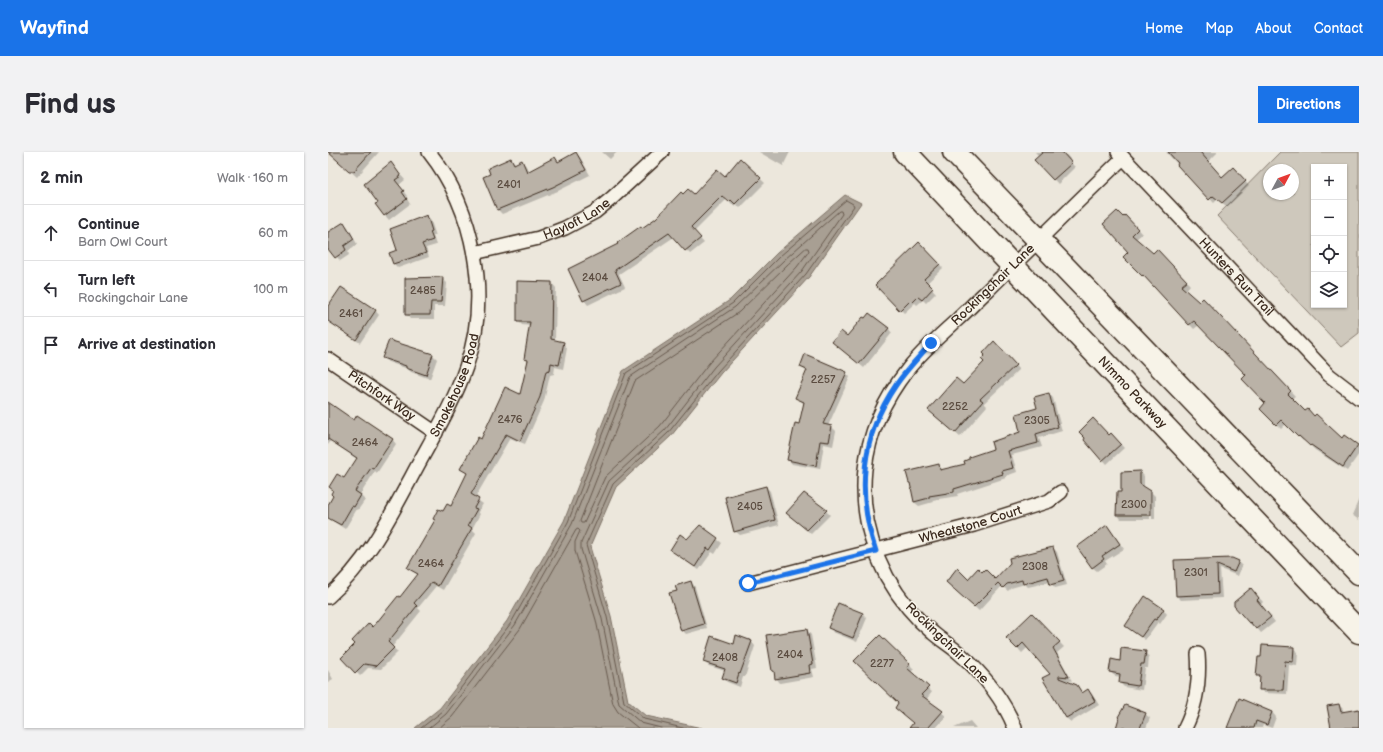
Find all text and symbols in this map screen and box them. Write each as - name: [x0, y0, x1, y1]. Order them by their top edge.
- text: Wayfind: [20, 17, 89, 40]
- text: Home: [1145, 20, 1183, 37]
- text: Map: [1205, 20, 1233, 37]
- text: About: [1255, 20, 1292, 37]
- text: Contact: [1314, 20, 1363, 37]
- button: Directions: [1258, 86, 1359, 123]
- text: Find us: [24, 88, 116, 121]
- north arrow: [1263, 164, 1299, 200]
- map controls: [1311, 164, 1347, 308]
- button: +: [1311, 164, 1347, 200]
- text: 2 min: [40, 168, 83, 188]
- text: Walk · 160 m: [217, 170, 288, 186]
- house number: 2401: [497, 178, 521, 191]
- street label: Hayloft Lane: [541, 195, 614, 244]
- button: −: [1311, 200, 1347, 236]
- text: Continue: [78, 215, 140, 234]
- icon: ahead: [40, 222, 62, 244]
- text: 60 m: [258, 225, 288, 241]
- text: Barn Owl Court: [78, 234, 167, 250]
- street label: Hunters Run Trail: [1195, 234, 1277, 320]
- button: locate: [1311, 236, 1347, 272]
- street label: Rockingchair Lane: [948, 240, 1038, 329]
- text: Turn left: [78, 271, 135, 290]
- house number: 2404: [582, 271, 608, 284]
- button: layers: [1311, 272, 1347, 308]
- icon: left: [40, 278, 62, 300]
- text: 100 m: [253, 281, 288, 297]
- house number: 2485: [410, 284, 436, 297]
- text: Rockingchair Lane: [78, 290, 188, 306]
- house number: 2461: [339, 307, 363, 320]
- street label: Smokehouse Road: [427, 332, 483, 440]
- icon: arrive: [40, 334, 62, 356]
- route end: [922, 334, 940, 352]
- text: Arrive at destination: [78, 335, 216, 354]
- street label: Nimmo Parkway: [1095, 353, 1170, 432]
- street label: Pitchfork Way: [345, 367, 419, 425]
- house number: 2257: [811, 373, 836, 386]
- house number: 2252: [942, 400, 968, 413]
- house number: 2476: [497, 413, 523, 426]
- house number: 2305: [1024, 414, 1050, 427]
- house number: 2464: [352, 436, 379, 449]
- house number: 2300: [1121, 498, 1148, 511]
- house number: 2405: [737, 500, 763, 513]
- street label: Wheatstone Court: [917, 502, 1024, 547]
- house number: 2464: [418, 557, 445, 570]
- house number: 2308: [1022, 560, 1048, 573]
- house number: 2301: [1184, 566, 1208, 579]
- route start: [739, 574, 757, 592]
- street label: Rockingchair Lane: [902, 599, 992, 687]
- house number: 2404: [777, 648, 803, 661]
- house number: 2408: [712, 651, 738, 664]
- house number: 2277: [870, 657, 894, 670]

